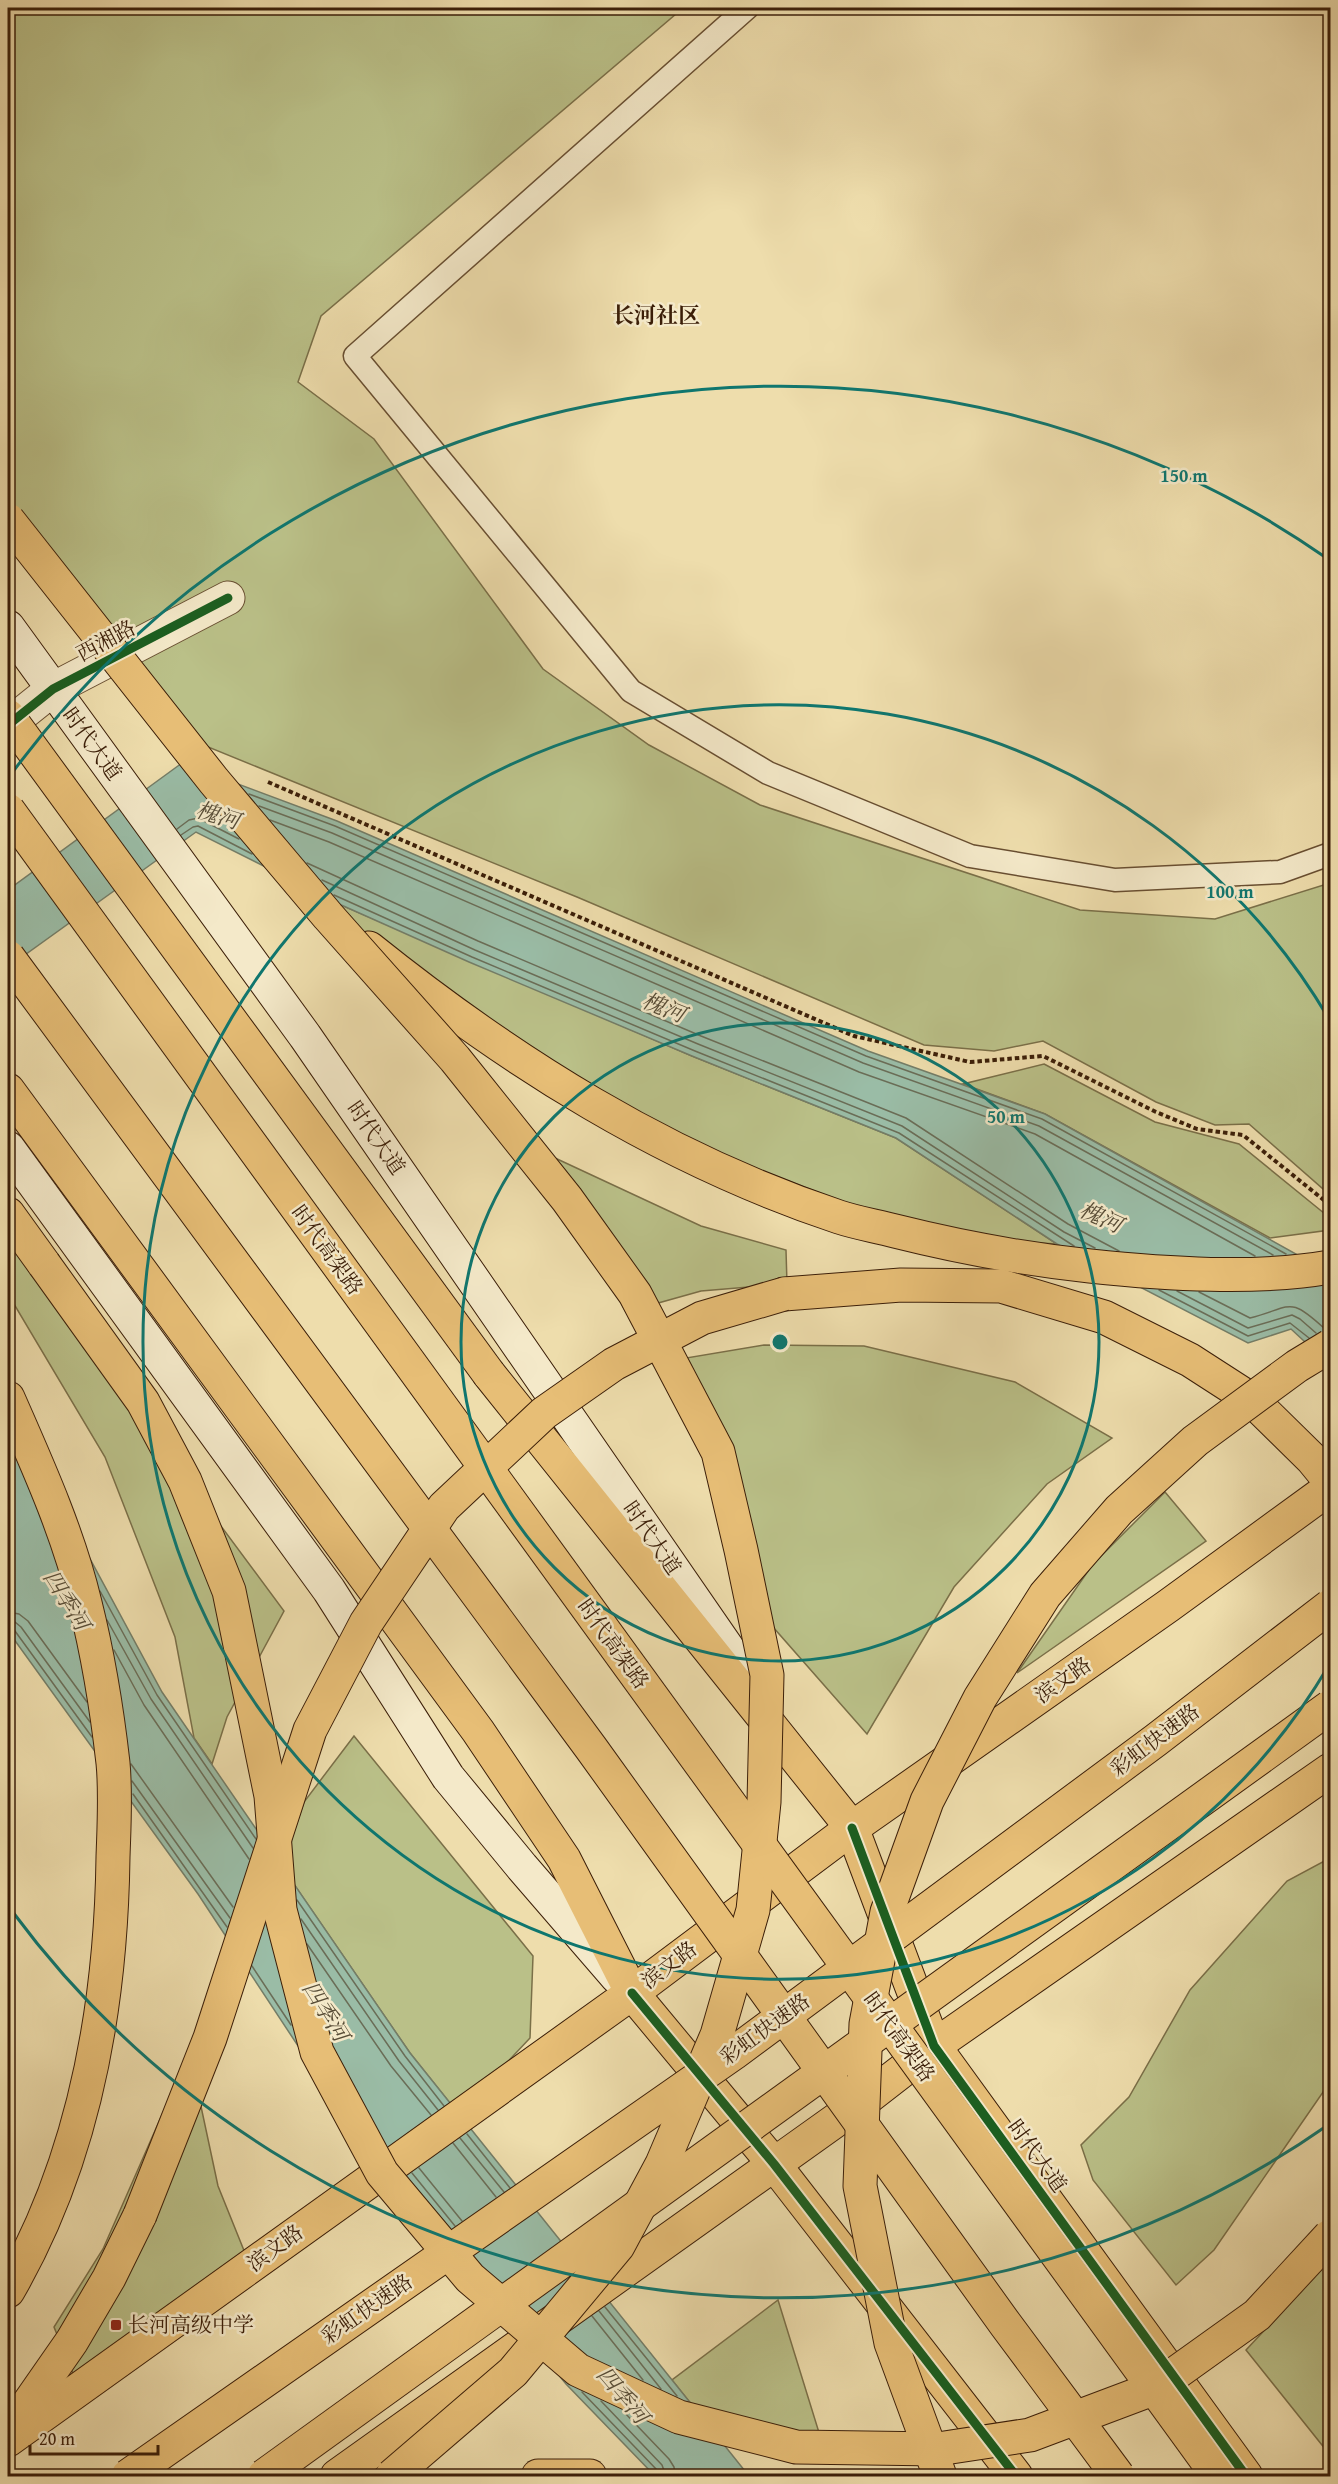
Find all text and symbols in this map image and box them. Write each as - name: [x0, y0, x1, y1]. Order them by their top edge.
- district label: 长河社区: [612, 299, 700, 331]
- text: 150 m: [1160, 462, 1208, 489]
- street label: 西湘路: [71, 612, 141, 669]
- street label: 时代大道: [55, 701, 130, 787]
- water label: 槐河: [192, 793, 248, 838]
- text: 100 m: [1206, 878, 1254, 905]
- water label: 槐河: [638, 984, 694, 1032]
- street label: 时代大道: [340, 1094, 413, 1181]
- text: 50 m: [987, 1103, 1026, 1130]
- water label: 槐河: [1074, 1193, 1131, 1242]
- street label: 时代高架路: [284, 1198, 371, 1301]
- centre of rings: [770, 1332, 790, 1352]
- street label: 时代大道: [616, 1494, 689, 1581]
- water label: 四季河: [36, 1564, 100, 1640]
- street label: 时代高架路: [570, 1592, 657, 1695]
- street label: 滨文路: [1028, 1649, 1097, 1710]
- street label: 彩虹快速路: [1103, 1696, 1206, 1784]
- street label: 滨文路: [634, 1933, 703, 1996]
- water label: 四季河: [295, 1975, 359, 2051]
- street label: 彩虹快速路: [713, 1985, 816, 2072]
- street label: 时代高架路: [856, 1985, 943, 2088]
- street label: 时代大道: [1000, 2113, 1075, 2199]
- street label: 滨文路: [240, 2217, 309, 2279]
- street label: 彩虹快速路: [315, 2266, 419, 2351]
- place label: 长河高级中学: [128, 2309, 254, 2340]
- marker: 长河高级中学: [109, 2318, 123, 2332]
- water label: 四季河: [590, 2359, 659, 2434]
- scale bar: [30, 2418, 158, 2456]
- text: 20 m: [39, 2425, 75, 2452]

